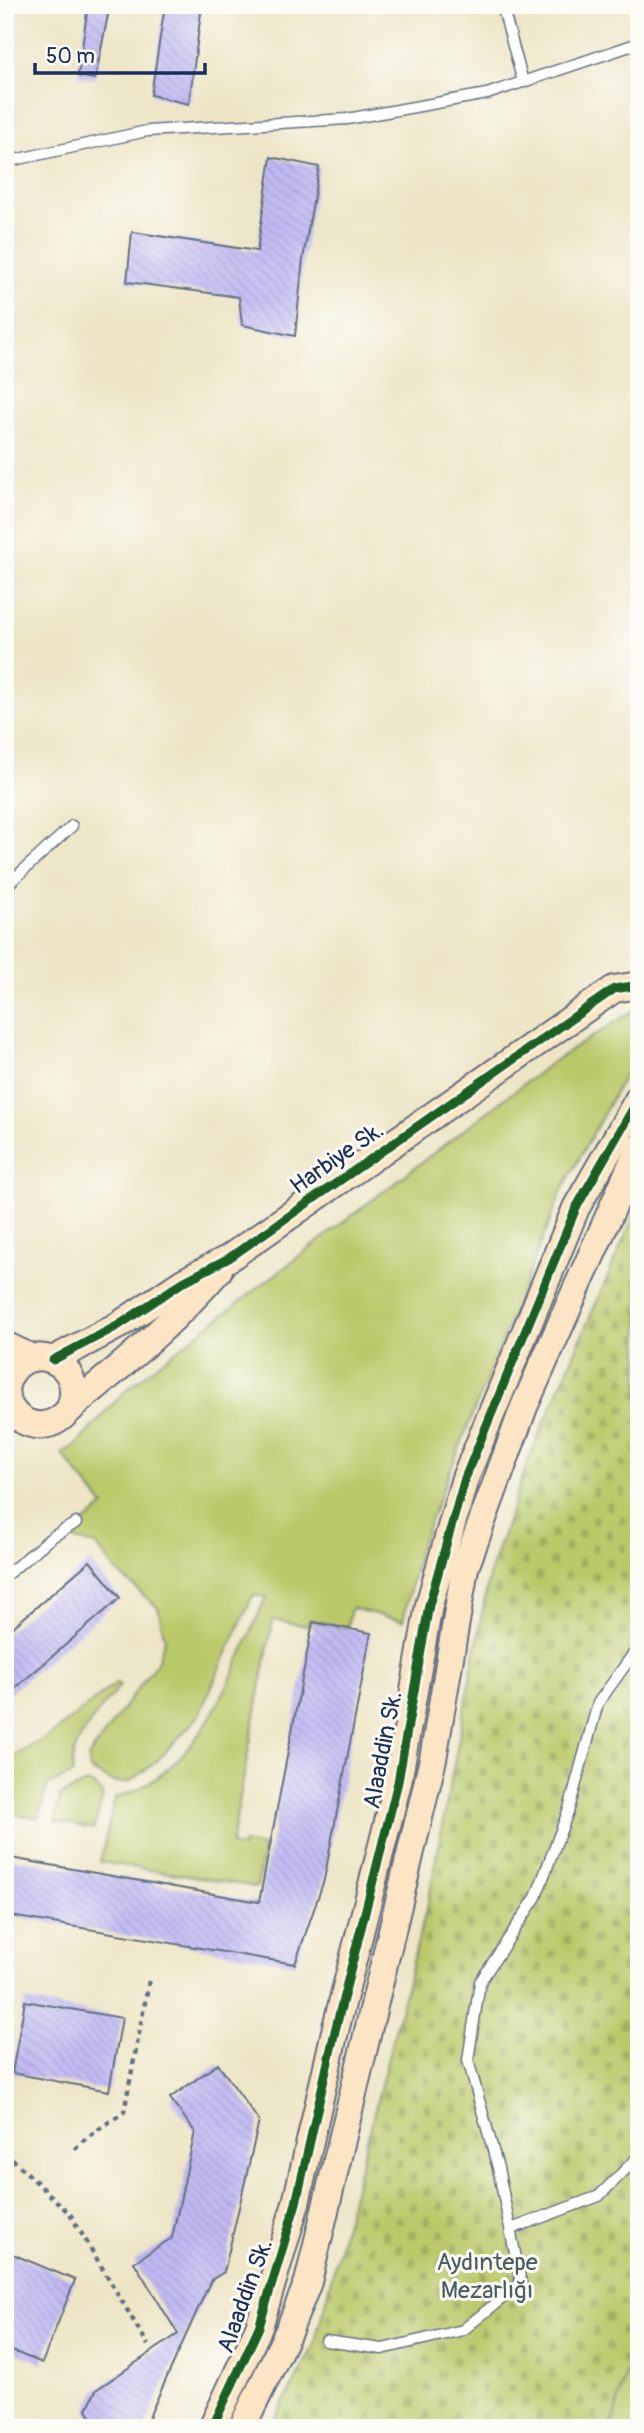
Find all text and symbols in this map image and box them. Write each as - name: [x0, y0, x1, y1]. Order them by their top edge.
- scale bar: [35, 32, 205, 76]
- text: 50 m: [46, 43, 95, 70]
- street label: Harbiye Sk.: [285, 1115, 389, 1201]
- street label: Alaaddin Sk.: [357, 1689, 409, 1811]
- street label: Alaaddin Sk.: [211, 2235, 279, 2357]
- park label: Aydıntepe Mezarlığı: [436, 2248, 538, 2305]

